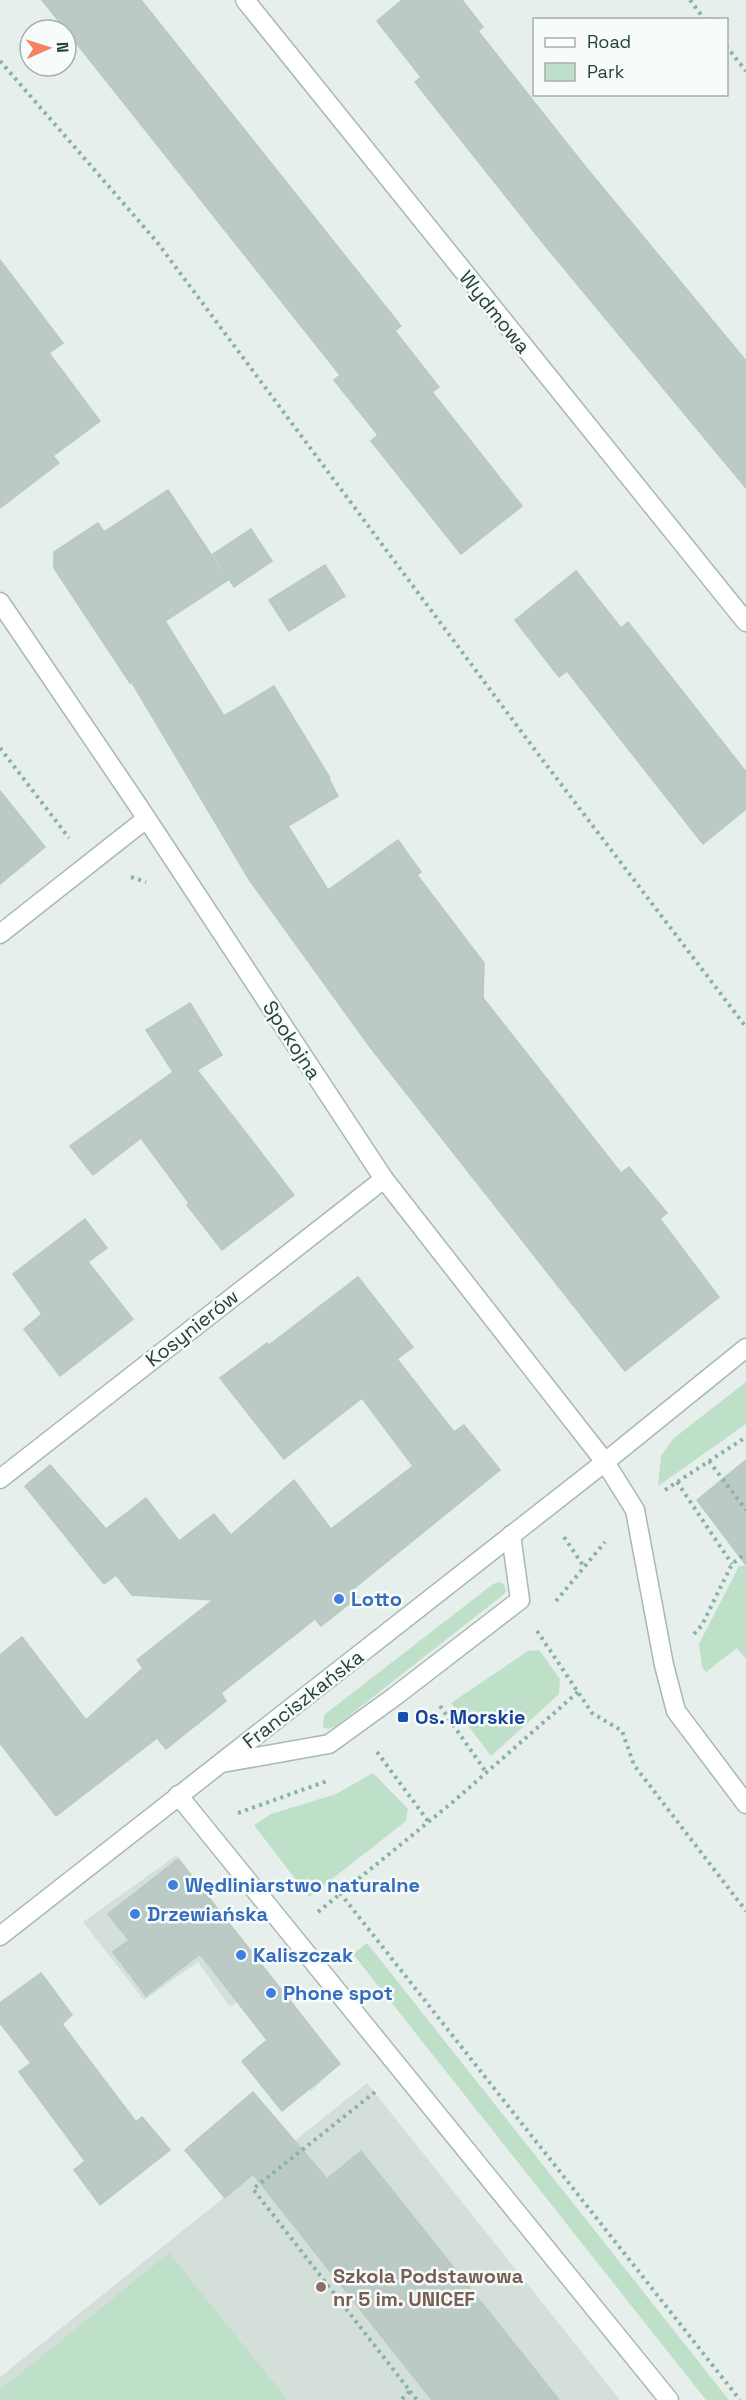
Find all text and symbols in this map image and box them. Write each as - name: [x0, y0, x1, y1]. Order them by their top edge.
- north arrow: [18, 18, 78, 78]
- legend: [533, 18, 728, 96]
- text: Road: [587, 30, 631, 53]
- text: N: [52, 41, 73, 53]
- text: Park: [587, 60, 625, 83]
- street label: Wydmowa: [454, 265, 536, 359]
- street label: Spokojna: [257, 996, 327, 1084]
- street label: Kosynierów: [140, 1283, 244, 1373]
- place label: Lotto: [351, 1586, 402, 1612]
- marker: Lotto: [332, 1592, 346, 1606]
- street label: Franciszkańska: [237, 1644, 369, 1754]
- place label: Os. Morskie: [415, 1704, 526, 1730]
- marker: Os. Morskie: [396, 1710, 410, 1724]
- place label: Wędliniarstwo naturalne: [185, 1872, 420, 1898]
- marker: Wędliniarstwo naturalne: [166, 1878, 180, 1892]
- place label: Drzewiańska: [147, 1901, 268, 1927]
- marker: Drzewiańska: [128, 1907, 142, 1921]
- place label: Kaliszczak: [253, 1942, 353, 1968]
- marker: Kaliszczak: [234, 1948, 248, 1962]
- place label: Phone spot: [283, 1980, 393, 2006]
- marker: Phone spot: [264, 1986, 278, 2000]
- place label: Szkola Podstawowa nr 5 im. UNICEF: [333, 2263, 524, 2312]
- marker: Szkola Podstawowa nr 5 im. UNICEF: [314, 2280, 328, 2294]

